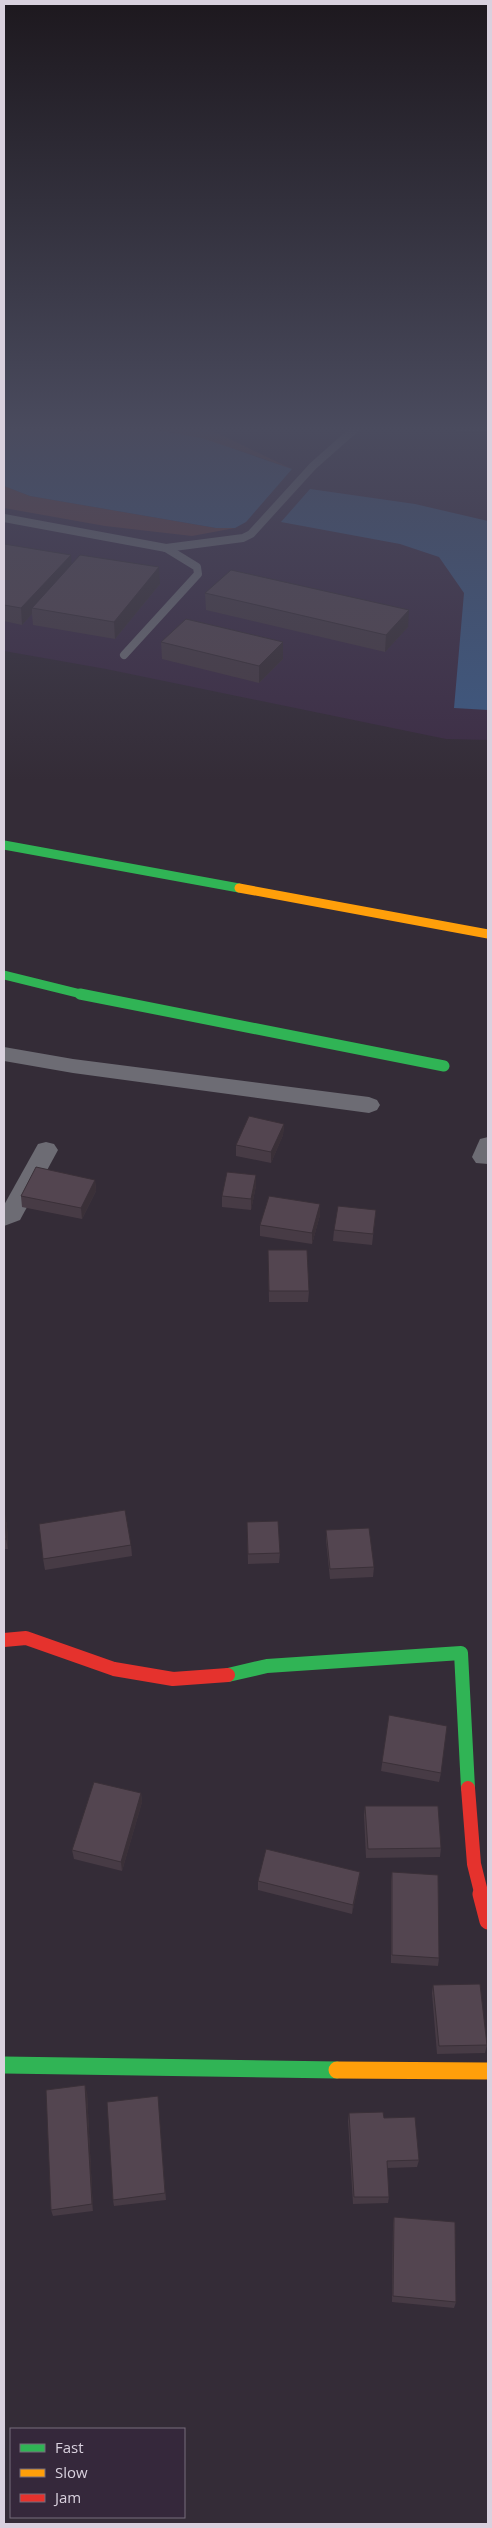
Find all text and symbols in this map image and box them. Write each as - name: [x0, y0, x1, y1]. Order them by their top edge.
- legend: [10, 2428, 185, 2518]
- text: Fast: [55, 2437, 84, 2457]
- text: Slow: [55, 2462, 88, 2482]
- text: Jam: [53, 2487, 81, 2507]

